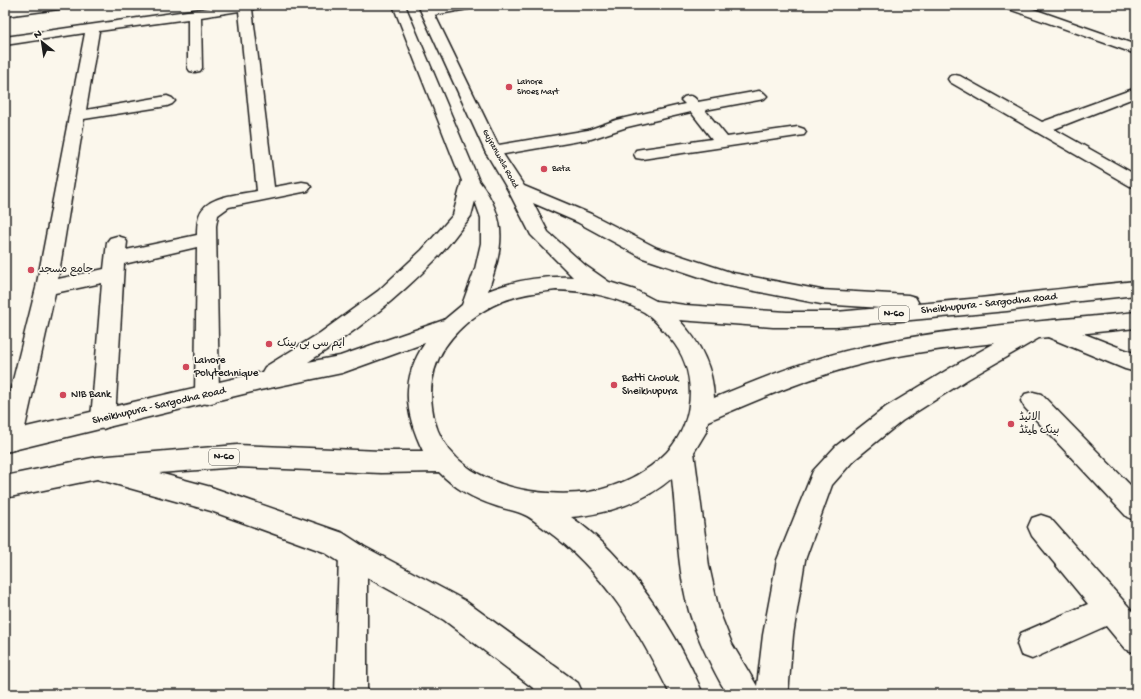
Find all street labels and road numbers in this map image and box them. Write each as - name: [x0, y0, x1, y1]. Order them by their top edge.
- street label: Gujranwala Road: [479, 128, 521, 191]
- street label: Sheikhupura - Sargodha Road: [921, 291, 1059, 317]
- road number: N-60: [879, 306, 909, 322]
- street label: Sheikhupura - Sargodha Road: [91, 384, 228, 427]
- road number: N-60: [209, 449, 239, 465]

